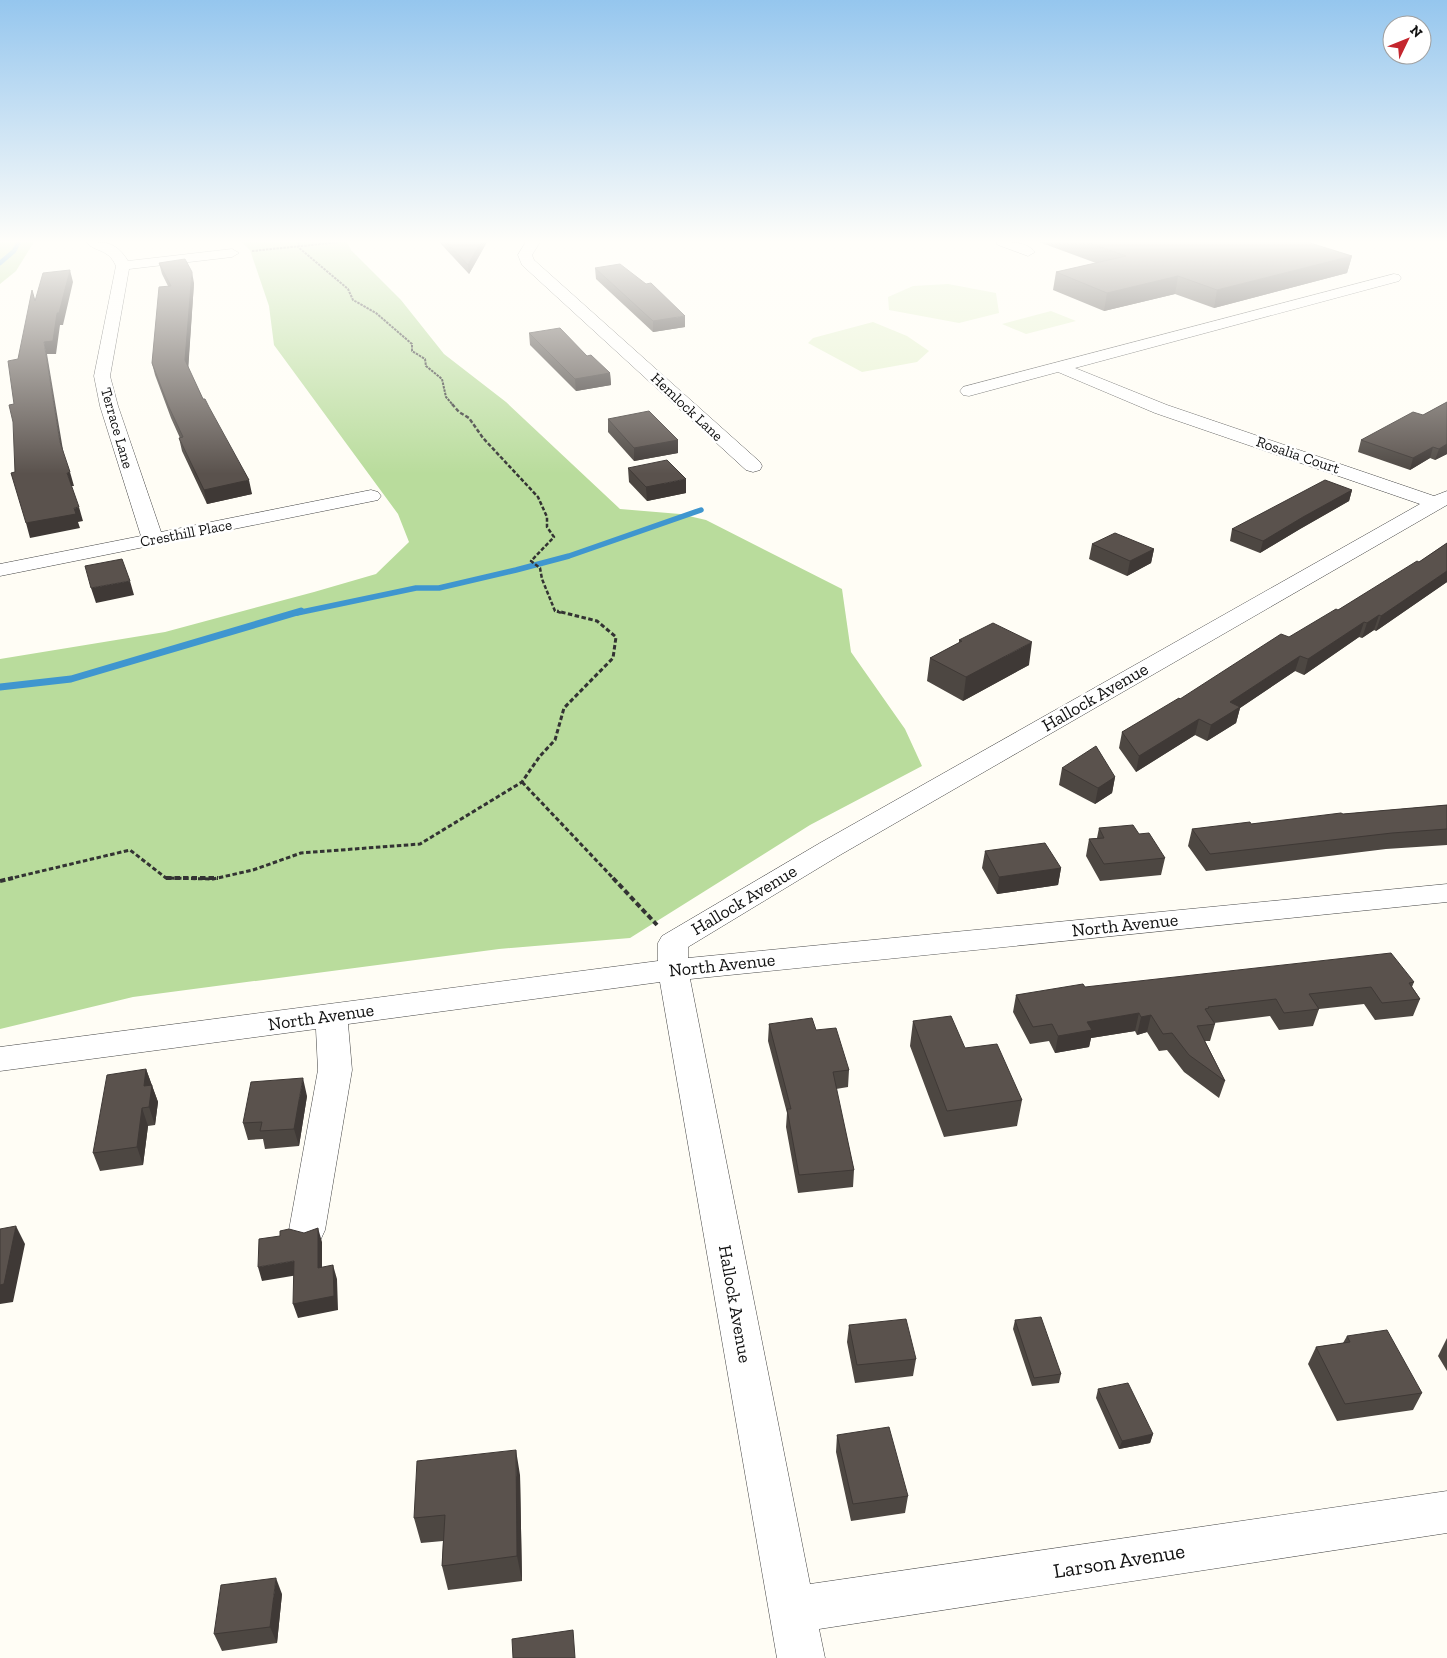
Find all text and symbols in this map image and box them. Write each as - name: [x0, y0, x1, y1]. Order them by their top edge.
- north arrow: [1382, 15, 1432, 65]
- text: N: [1406, 22, 1426, 41]
- street label: Hemlock Lane: [647, 369, 727, 445]
- street label: Terrace Lane: [97, 385, 137, 471]
- street label: Rosalia Court: [1254, 432, 1343, 478]
- street label: Cresthill Place: [139, 515, 233, 551]
- street label: Hallock Avenue: [1038, 658, 1152, 736]
- street label: Hallock Avenue: [687, 860, 801, 940]
- street label: North Avenue: [1071, 908, 1179, 942]
- street label: North Avenue: [668, 948, 776, 982]
- street label: North Avenue: [267, 999, 375, 1035]
- street label: Hallock Avenue: [714, 1243, 756, 1365]
- street label: Larson Avenue: [1051, 1538, 1187, 1583]

